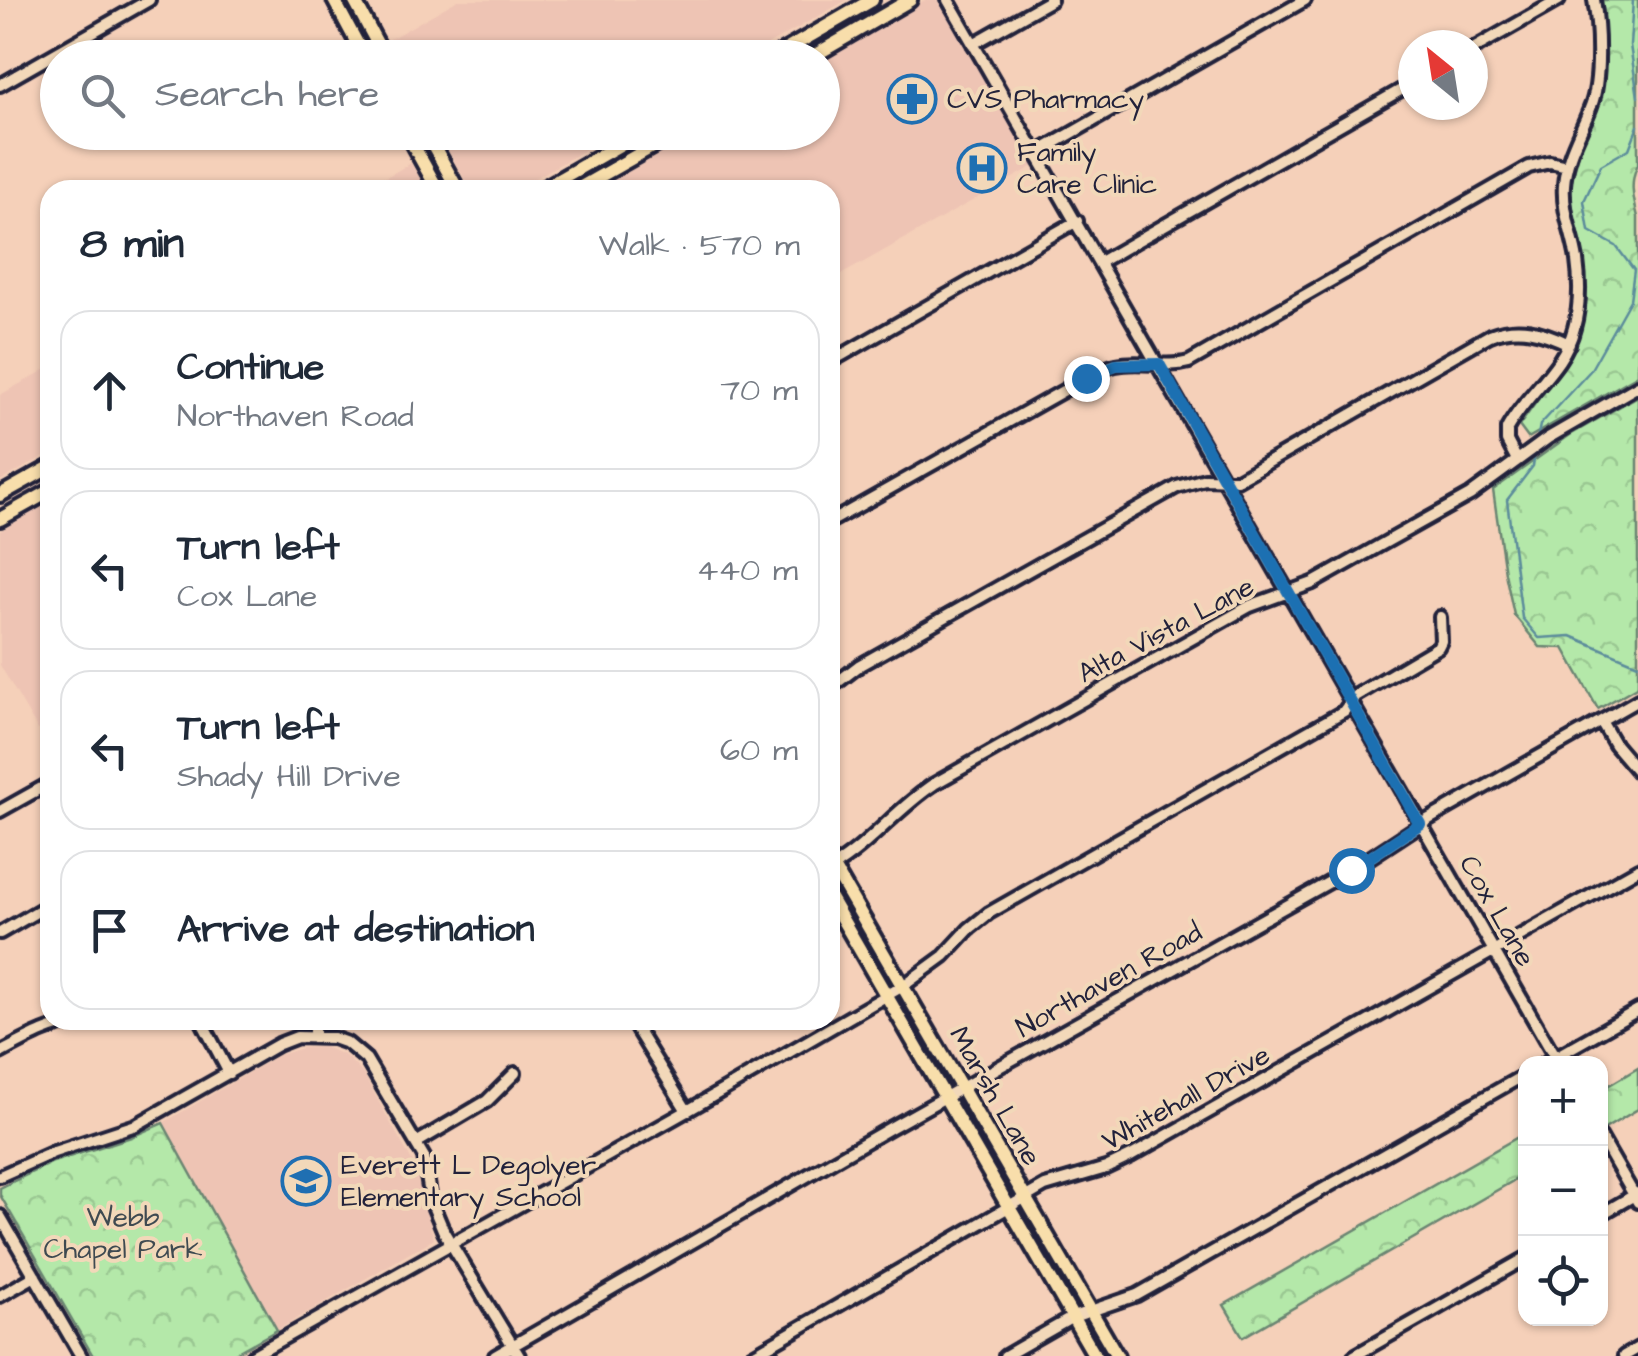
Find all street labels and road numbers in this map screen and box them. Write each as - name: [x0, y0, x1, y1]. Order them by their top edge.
- street label: Alta Vista Lane: [1071, 567, 1261, 693]
- street label: Cox Lane: [1449, 848, 1545, 974]
- street label: Northaven Road: [1009, 913, 1209, 1047]
- street label: Marsh Lane: [939, 1019, 1051, 1173]
- street label: Whitehall Drive: [1095, 1036, 1277, 1160]

